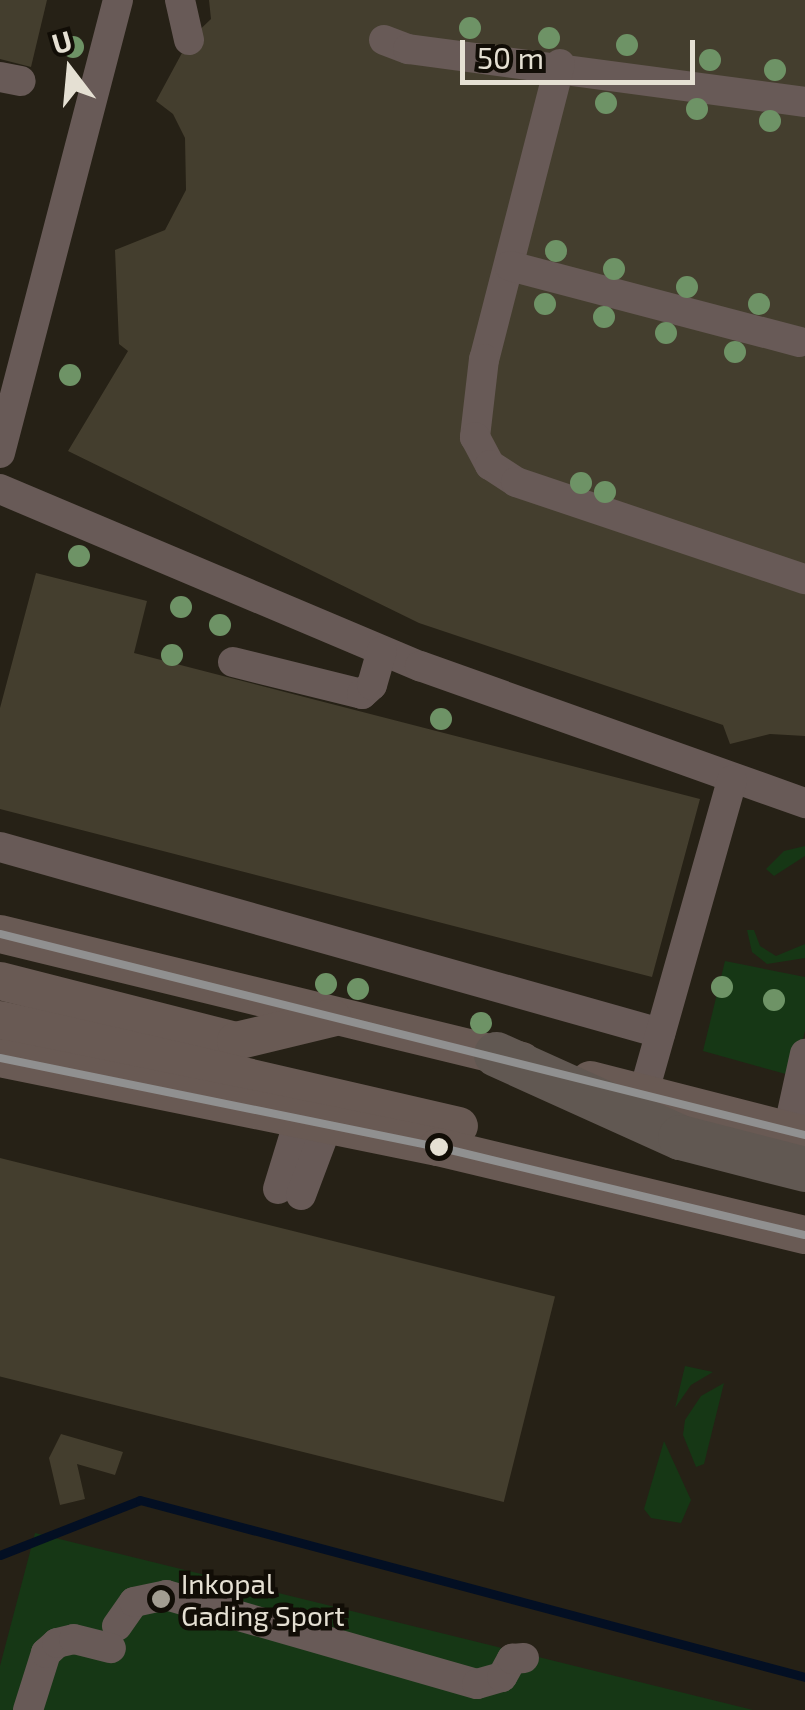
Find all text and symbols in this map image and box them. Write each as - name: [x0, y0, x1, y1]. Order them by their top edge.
- north arrow: [20, 20, 120, 120]
- scale bar: [465, 20, 700, 82]
- text: U: [48, 22, 76, 60]
- text: 50 m: [477, 39, 544, 75]
- unlabelled marker: [429, 1137, 449, 1157]
- place label: Inkopal Gading Sport: [181, 1566, 345, 1632]
- marker: Inkopal Gading Sport: [150, 1588, 172, 1610]

